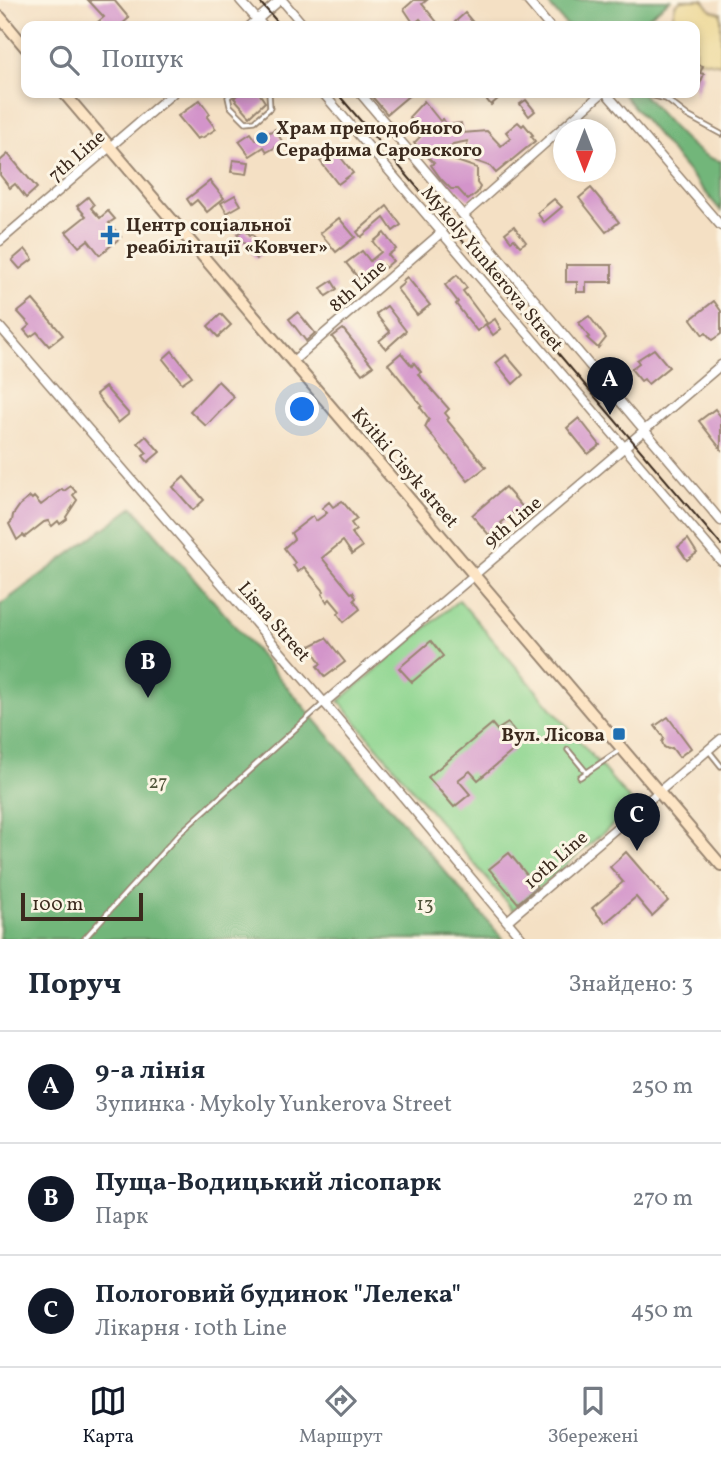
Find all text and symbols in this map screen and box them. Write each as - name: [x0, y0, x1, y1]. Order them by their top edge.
- search box: [21, 21, 700, 98]
- icon: search: [45, 41, 83, 79]
- text: Пошук: [101, 42, 183, 78]
- place label: Храм преподобного Серафима Саровского: [276, 116, 482, 164]
- north arrow: [553, 119, 616, 182]
- street label: 7th Line: [43, 124, 111, 189]
- marker: Храм преподобного Серафима Саровского: [254, 130, 270, 146]
- street label: Mykoly Yunkerova Street: [414, 181, 569, 358]
- place label: Центр соціальної реабілітації «Ковчег»: [126, 213, 328, 261]
- marker: Центр соціальної реабілітації «Ковчег»: [100, 225, 120, 245]
- street label: 8th Line: [324, 254, 393, 319]
- pin: A: [587, 357, 633, 415]
- your location: [285, 392, 319, 426]
- street label: Kvitki Cisyk street: [345, 403, 464, 534]
- street label: 9th Line: [479, 491, 548, 554]
- street label: Lisna Street: [231, 576, 316, 668]
- pin: B: [125, 640, 171, 698]
- place label: Вул. Лісова: [501, 723, 605, 749]
- marker: Вул. Лісова: [611, 726, 627, 742]
- park label: 27: [149, 770, 167, 796]
- pin: C: [614, 793, 660, 851]
- street label: 10th Line: [519, 825, 594, 896]
- scale bar: [21, 890, 144, 922]
- text: 100 m: [32, 892, 83, 918]
- park label: 13: [416, 892, 434, 918]
- text: Поруч: [28, 964, 121, 1006]
- text: Знайдено: 3: [568, 969, 693, 1001]
- text: 9-а лінія: [95, 1053, 205, 1089]
- text: A: [43, 1071, 59, 1103]
- text: 250 m: [631, 1071, 693, 1103]
- text: Зупинка · Mykoly Yunkerova Street: [95, 1089, 452, 1121]
- text: Пуща-Водицький лісопарк: [95, 1165, 441, 1201]
- text: B: [43, 1183, 59, 1215]
- text: 270 m: [632, 1183, 693, 1215]
- text: Парк: [95, 1201, 148, 1233]
- text: Пологовий будинок "Лелека": [95, 1277, 461, 1313]
- text: C: [44, 1295, 58, 1327]
- text: 450 m: [631, 1295, 693, 1327]
- text: Лікарня · 10th Line: [95, 1313, 287, 1345]
- tab: Карта: [82, 1382, 134, 1450]
- tab: Маршрут: [299, 1382, 383, 1450]
- tab: Збережені: [548, 1382, 639, 1450]

